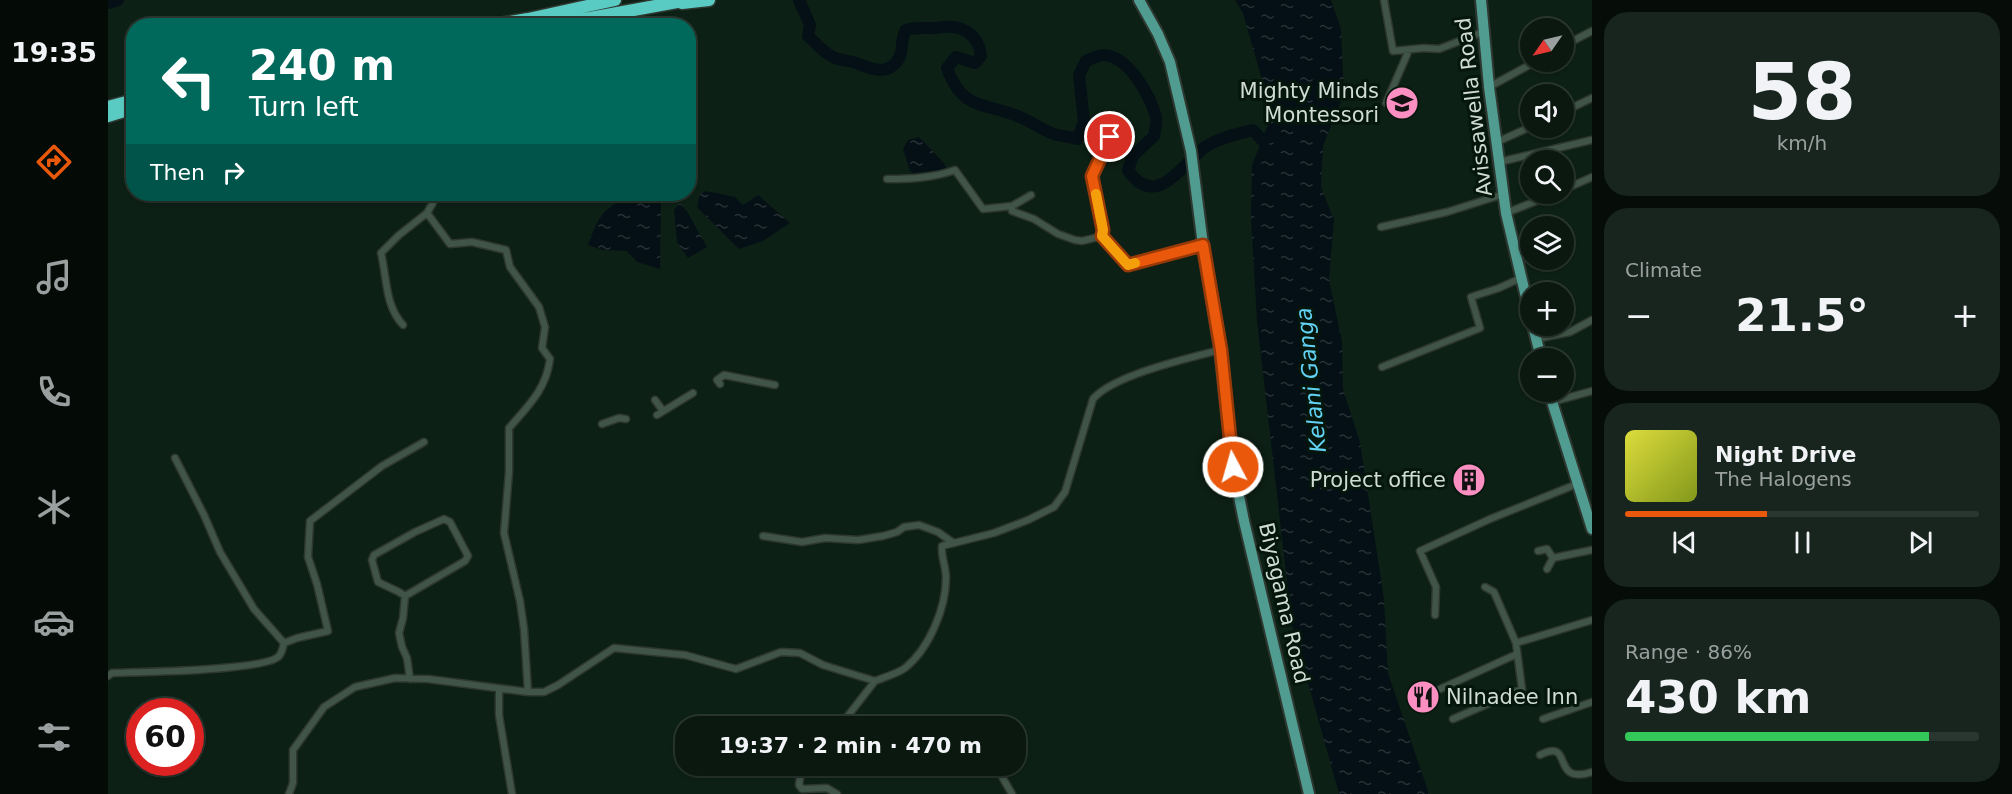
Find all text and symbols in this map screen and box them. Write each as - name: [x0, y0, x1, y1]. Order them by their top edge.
- street label: Avissawella Road: [1451, 16, 1497, 198]
- north arrow: [1520, 18, 1574, 72]
- map controls: [1520, 18, 1574, 402]
- text: 19:35: [11, 37, 97, 68]
- text: 240 m: [249, 41, 395, 90]
- icon: left: [150, 42, 228, 120]
- text: 58: [1748, 47, 1856, 137]
- place label: Mighty Minds Montessori: [1240, 79, 1379, 127]
- button: sound: [1520, 84, 1574, 138]
- school or university icon: Mighty Minds Montessori: [1384, 85, 1420, 121]
- text: Turn left: [249, 91, 359, 122]
- pin: [1084, 111, 1135, 162]
- icon: arrive: [1093, 120, 1126, 153]
- text: km/h: [1777, 131, 1827, 155]
- icon: directions: [33, 141, 75, 183]
- button: search: [1520, 150, 1574, 204]
- icon: right: [217, 156, 250, 189]
- text: Then: [150, 160, 205, 185]
- button: layers: [1520, 216, 1574, 270]
- icon: music: [33, 256, 75, 298]
- text: Climate: [1625, 258, 1702, 282]
- button: +: [1520, 282, 1574, 336]
- text: 21.5°: [1735, 289, 1869, 342]
- text: −: [1625, 296, 1653, 335]
- text: +: [1951, 296, 1979, 335]
- water label: Kelani Ganga: [1291, 306, 1331, 454]
- button: −: [1520, 348, 1574, 402]
- icon: phone: [33, 371, 75, 413]
- position arrow: [1201, 435, 1265, 499]
- text: Night Drive: [1715, 442, 1856, 467]
- building icon: Project office: [1451, 462, 1487, 498]
- text: The Halogens: [1715, 467, 1852, 491]
- place label: Project office: [1310, 468, 1446, 492]
- icon: climate: [33, 486, 75, 528]
- street label: Biyagama Road: [1254, 520, 1314, 686]
- icon: previous: [1668, 526, 1701, 559]
- icon: pause: [1786, 526, 1819, 559]
- icon: next: [1904, 526, 1937, 559]
- icon: car: [33, 601, 75, 643]
- text: Range · 86%: [1625, 640, 1752, 664]
- text: 430 km: [1625, 671, 1811, 724]
- restaurant icon: Nilnadee Inn: [1405, 679, 1441, 715]
- place label: Nilnadee Inn: [1446, 685, 1578, 709]
- speed limit sign: 60: [126, 698, 204, 776]
- icon: filters: [33, 716, 75, 758]
- text: 19:37 · 2 min · 470 m: [719, 733, 982, 758]

